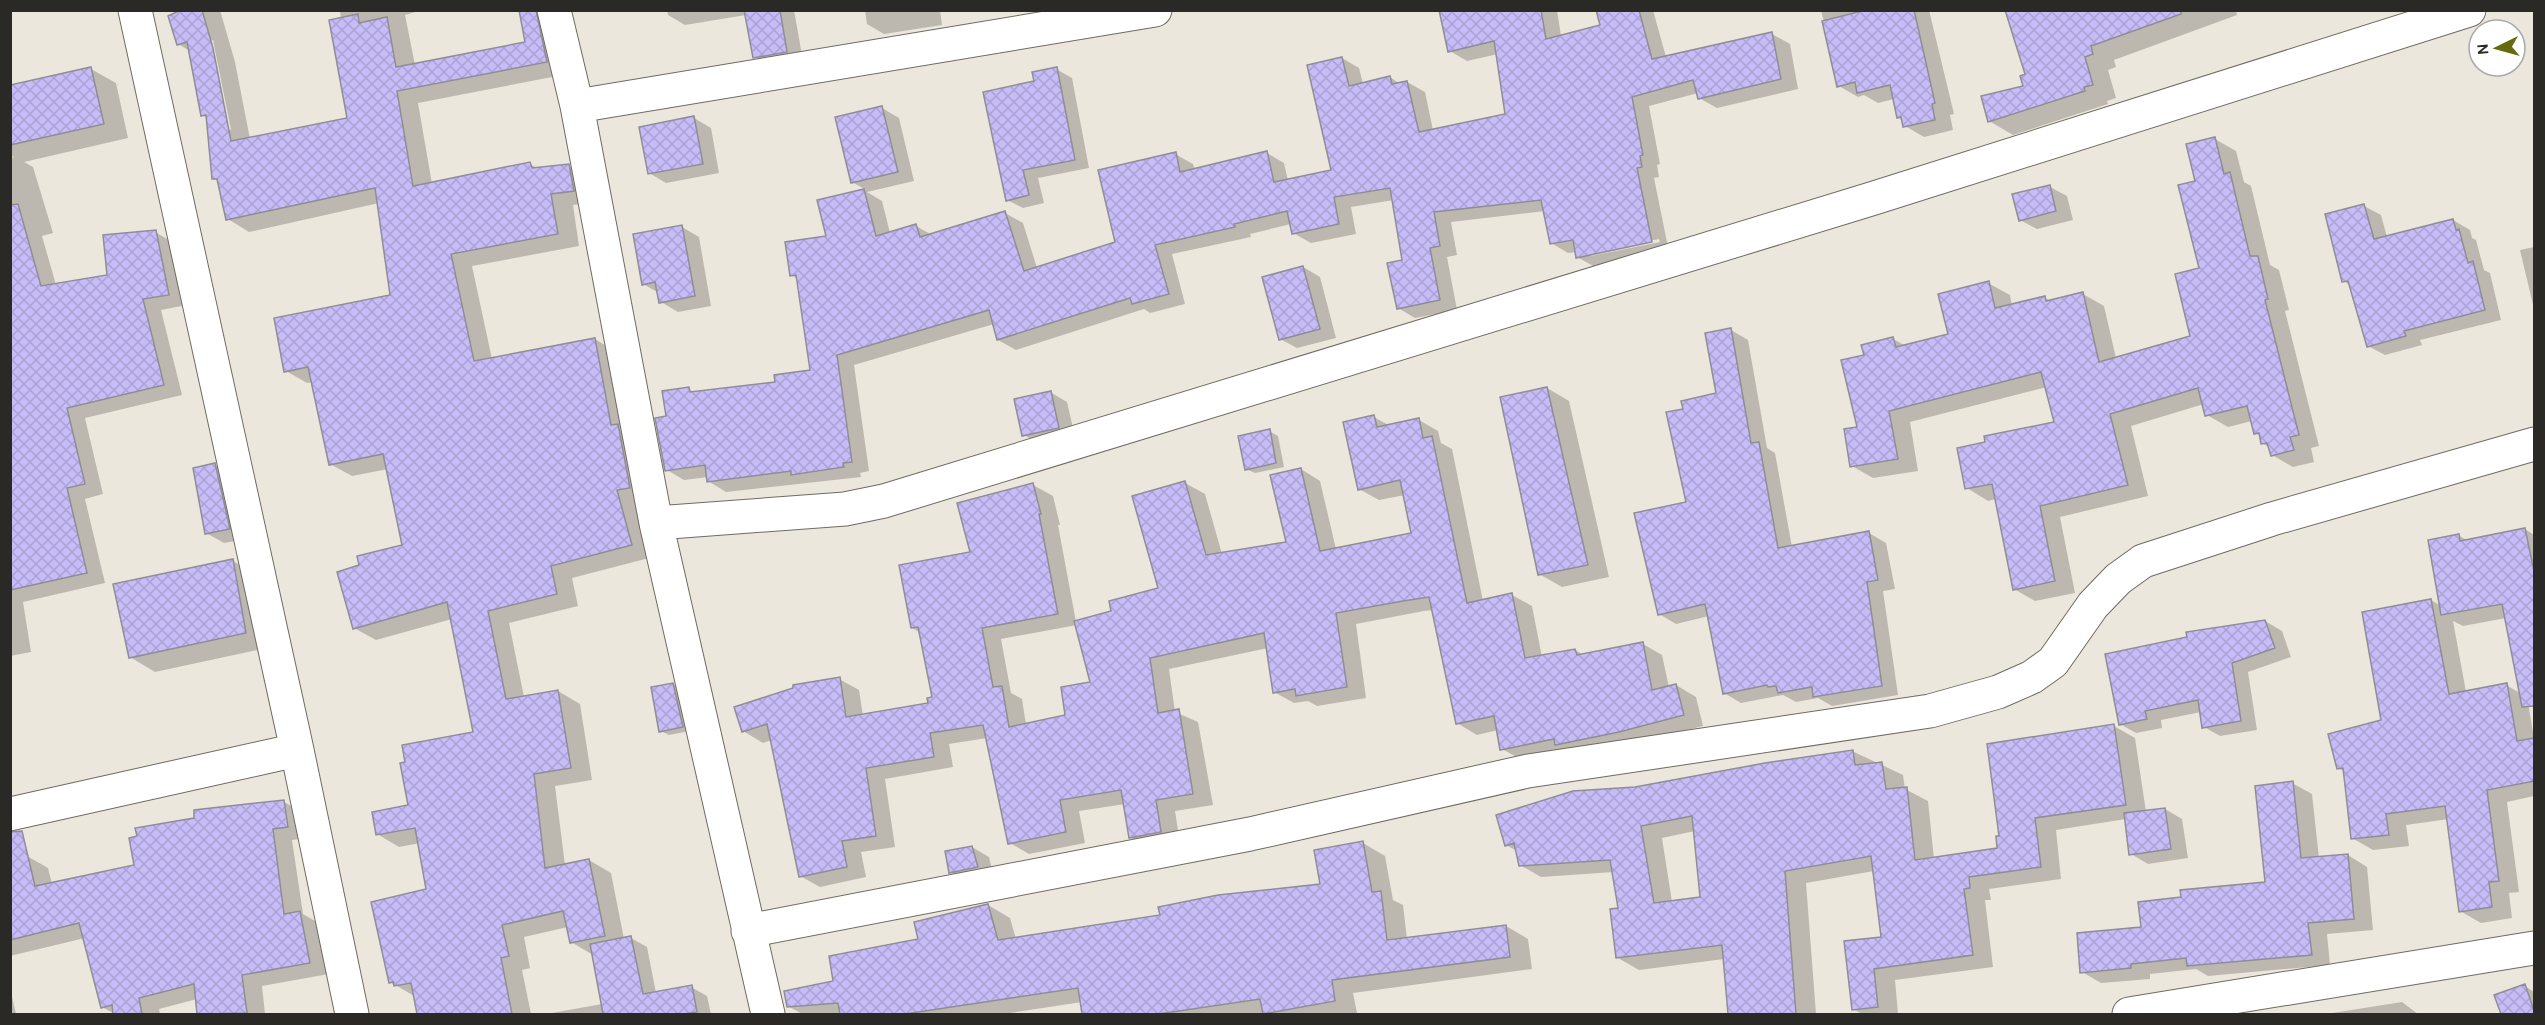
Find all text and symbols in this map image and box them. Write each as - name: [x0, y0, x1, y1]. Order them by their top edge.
- north arrow: [2467, 18, 2527, 78]
- text: N: [2473, 43, 2493, 56]

